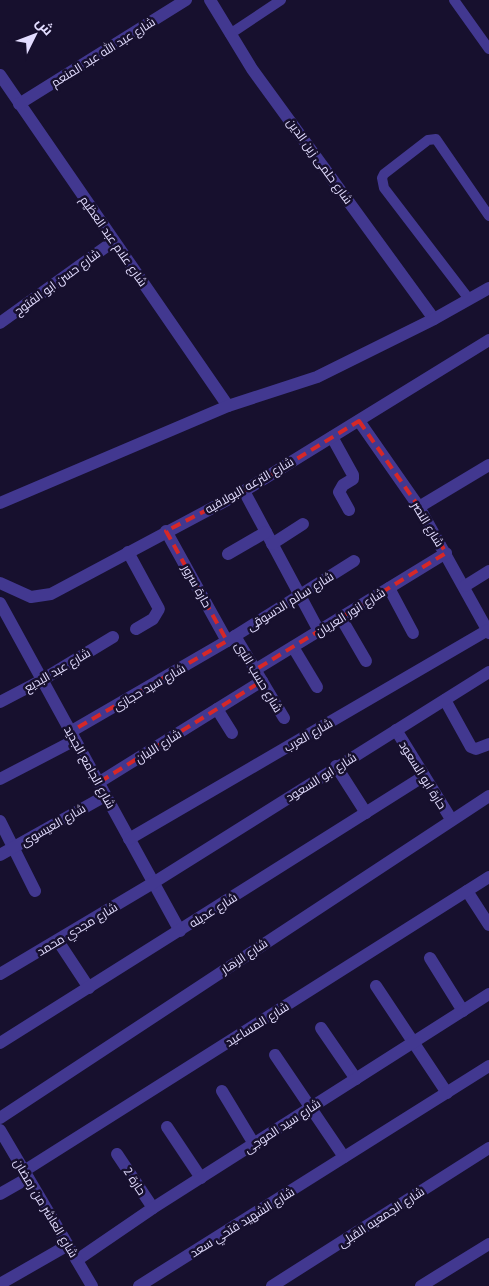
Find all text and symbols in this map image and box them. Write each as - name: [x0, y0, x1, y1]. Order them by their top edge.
- north arrow: [10, 10, 60, 60]
- text: ش: [32, 14, 57, 39]
- street label: شارع عبد الله عبد المنعم: [48, 14, 158, 91]
- street label: شارع حلمى زين الدين: [283, 115, 356, 207]
- street label: شارع علام عبد العظيم: [76, 193, 151, 290]
- street label: شارع حسن ابو الفتوح: [11, 246, 104, 319]
- street label: شارع الترعه البولاقيه: [202, 454, 297, 517]
- street label: شارع النصر: [407, 498, 447, 550]
- street label: حارة سرور: [179, 561, 215, 610]
- street label: شارع سالم الدسوقى: [244, 568, 337, 635]
- street label: شارع انور العريان: [312, 585, 388, 640]
- street label: شارع حسب النبى: [231, 639, 286, 716]
- street label: شارع عبد البديع: [21, 645, 93, 696]
- street label: شارع سيد حجازى: [110, 660, 188, 715]
- street label: شارع العرب: [281, 715, 336, 756]
- street label: شارع الجامع الجديد: [60, 723, 119, 811]
- street label: شارع اللبان: [132, 726, 184, 767]
- street label: حارة ابو السعود: [396, 738, 450, 812]
- street label: شارع ابو السعود: [283, 749, 360, 805]
- street label: شارع العيسوى: [18, 800, 89, 850]
- street label: شارع عديله: [186, 889, 240, 931]
- street label: شارع مجدي محمد: [34, 899, 122, 961]
- street label: شارع الزهار: [217, 935, 271, 978]
- street label: شارع المساعيد: [222, 999, 292, 1050]
- street label: شارع سيد الموجى: [241, 1096, 324, 1157]
- street label: شارع العاشر من رمضان: [10, 1156, 81, 1261]
- street label: حارة 2: [121, 1164, 149, 1198]
- street label: شارع الجمعيه القبلى: [335, 1183, 428, 1251]
- street label: شارع الشهيد فتحي سعد: [187, 1184, 299, 1263]

